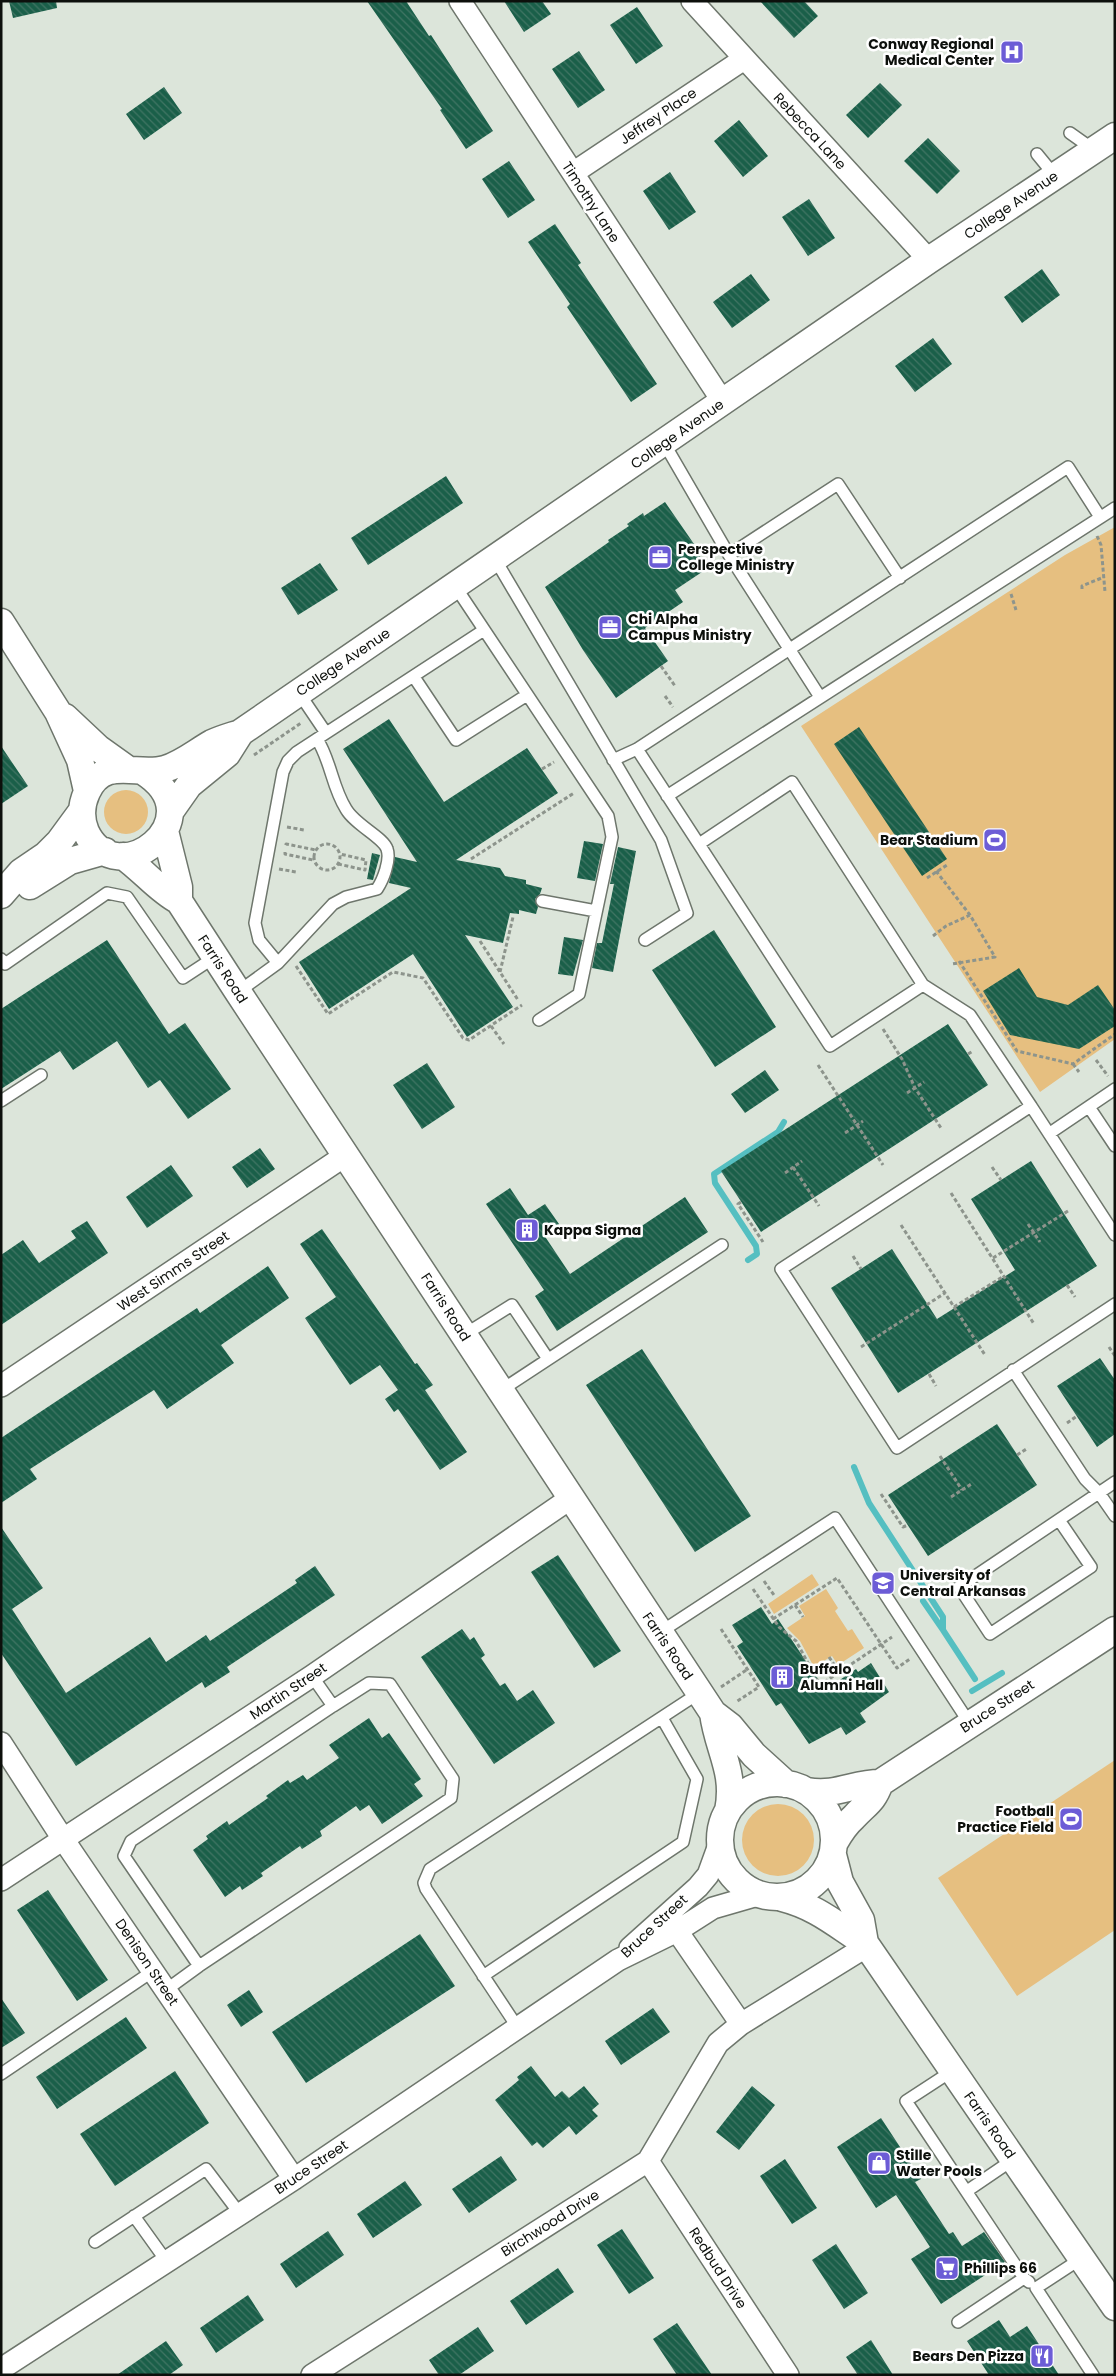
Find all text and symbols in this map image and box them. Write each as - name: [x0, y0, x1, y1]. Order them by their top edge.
- place label: Conway Regional Medical Center: [868, 34, 994, 70]
- hospital icon: Conway Regional Medical Center: [999, 39, 1025, 65]
- street label: Jeffrey Place: [616, 83, 701, 149]
- street label: Rebecca Lane: [769, 88, 851, 174]
- street label: Timothy Lane: [557, 157, 625, 247]
- street label: College Avenue: [960, 166, 1062, 244]
- street label: College Avenue: [626, 394, 728, 474]
- place label: Perspective College Ministry: [678, 539, 795, 575]
- office icon: Perspective College Ministry: [647, 544, 673, 570]
- place label: Chi Alpha Campus Ministry: [628, 609, 752, 645]
- office icon: Chi Alpha Campus Ministry: [597, 614, 623, 640]
- street label: College Avenue: [292, 623, 394, 701]
- sports icon: Bear Stadium: [982, 827, 1008, 853]
- place label: Bear Stadium: [880, 830, 978, 850]
- street label: Farris Road: [193, 931, 253, 1007]
- building icon: Kappa Sigma: [514, 1217, 540, 1243]
- place label: Kappa Sigma: [544, 1220, 641, 1240]
- street label: West Simms Street: [113, 1226, 233, 1316]
- street label: Farris Road: [416, 1269, 476, 1345]
- place label: University of Central Arkansas: [900, 1565, 1026, 1601]
- school or university icon: University of Central Arkansas: [870, 1570, 896, 1596]
- street label: Farris Road: [638, 1608, 698, 1684]
- street label: Martin Street: [246, 1658, 330, 1724]
- place label: Buffalo Alumni Hall: [800, 1659, 883, 1695]
- building icon: Buffalo Alumni Hall: [769, 1664, 795, 1690]
- street label: Bruce Street: [956, 1675, 1038, 1737]
- place label: Football Practice Field: [957, 1801, 1054, 1837]
- sports icon: Football Practice Field: [1058, 1806, 1084, 1832]
- street label: Bruce Street: [616, 1890, 692, 1962]
- street label: Denison Street: [110, 1915, 184, 2009]
- street label: Farris Road: [959, 2087, 1021, 2163]
- street label: Bruce Street: [270, 2135, 352, 2199]
- place label: Stille Water Pools: [896, 2145, 982, 2181]
- shop icon: Stille Water Pools: [866, 2150, 892, 2176]
- street label: Birchwood Drive: [497, 2185, 603, 2261]
- street label: Redbud Drive: [684, 2223, 752, 2313]
- supermarket icon: Phillips 66: [934, 2255, 960, 2281]
- place label: Phillips 66: [964, 2258, 1037, 2278]
- restaurant icon: Bears Den Pizza: [1029, 2343, 1055, 2369]
- place label: Bears Den Pizza: [912, 2346, 1024, 2366]

